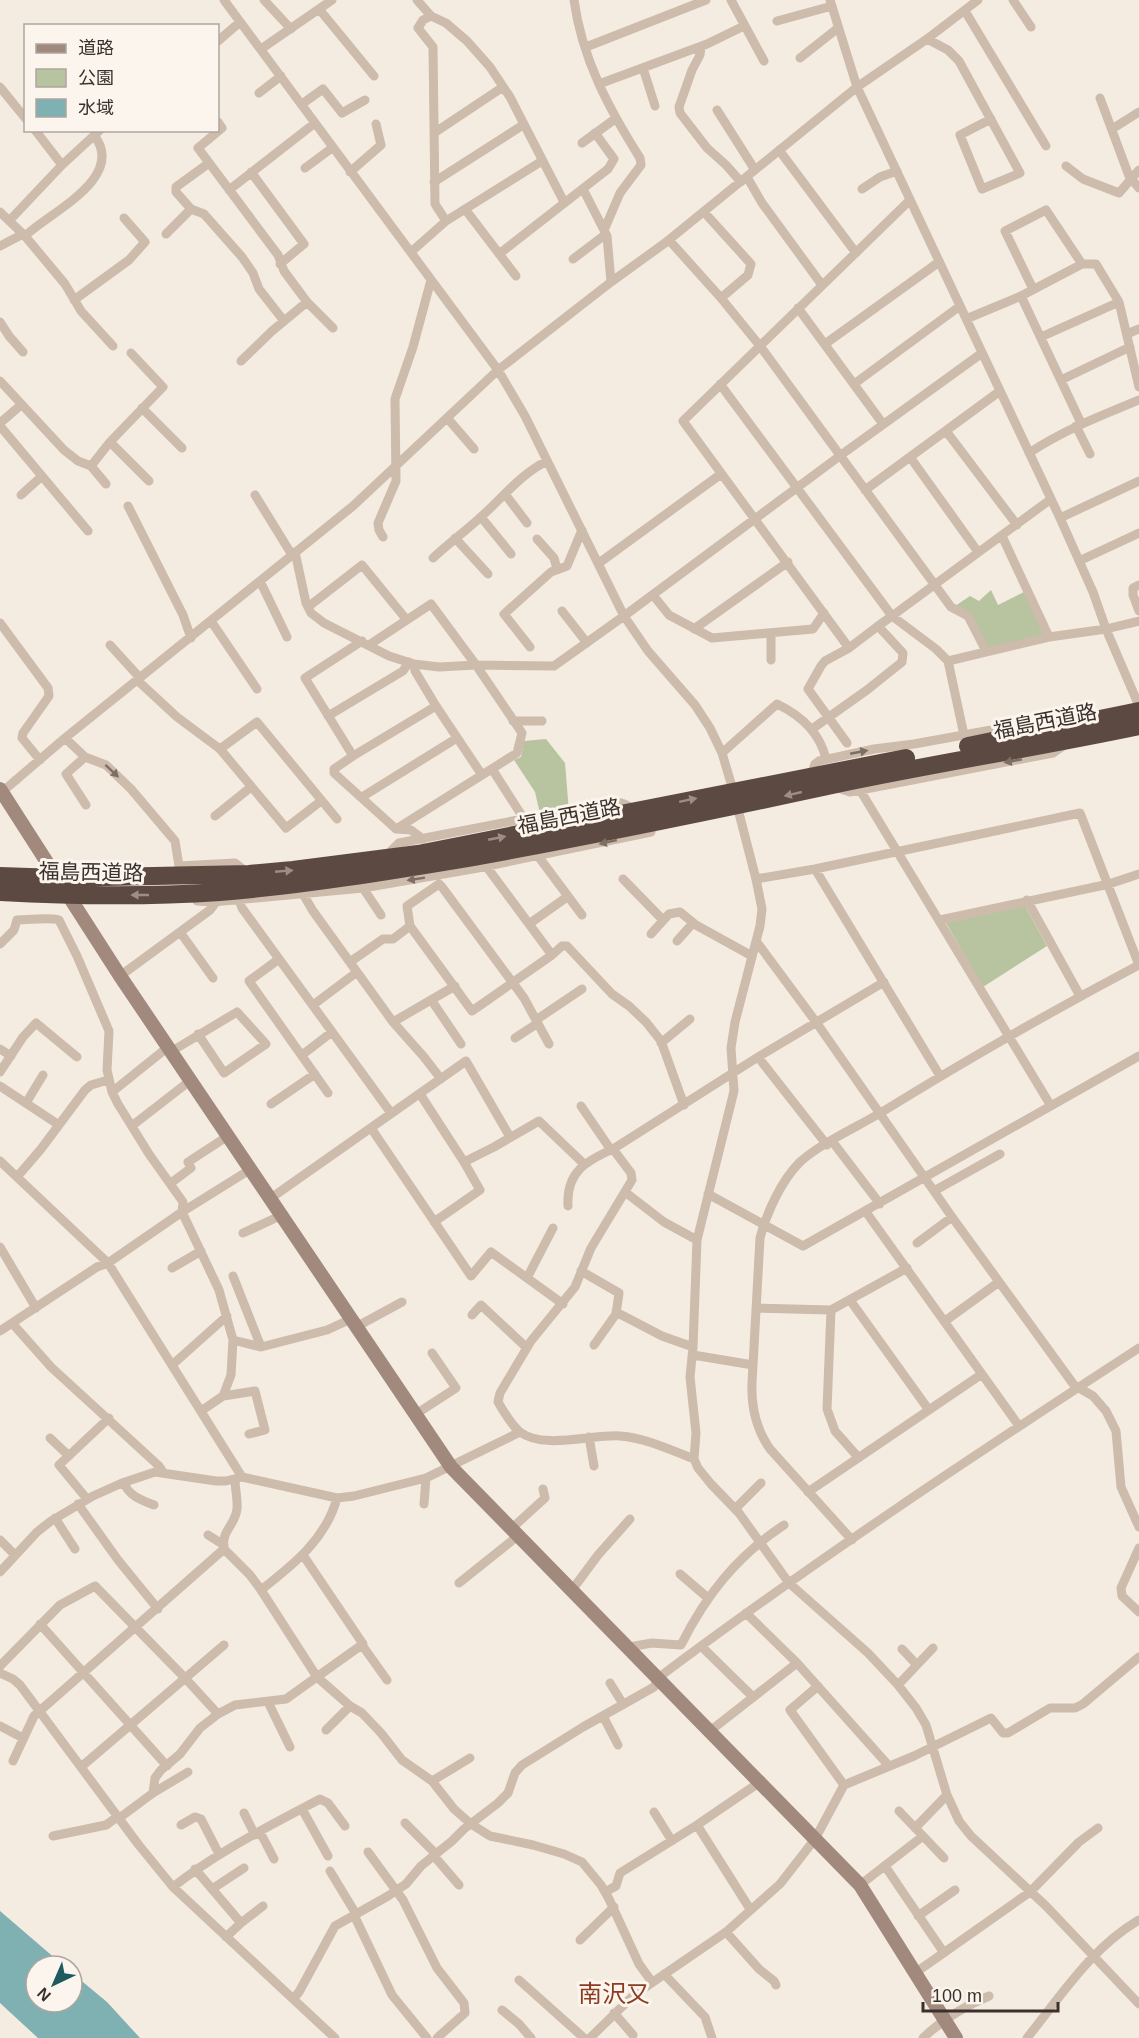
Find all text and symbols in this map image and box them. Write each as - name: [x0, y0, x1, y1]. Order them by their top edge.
- legend: [24, 24, 219, 132]
- text: 道路: [78, 38, 114, 58]
- text: 公園: [78, 68, 114, 88]
- text: 水域: [78, 98, 114, 118]
- street label: 福島西道路: [991, 700, 1099, 742]
- one-way arrow: [850, 747, 869, 756]
- one-way arrow: [1004, 757, 1023, 766]
- one-way arrow: [105, 764, 120, 778]
- one-way arrow: [783, 790, 802, 799]
- street label: 福島西道路: [515, 795, 623, 837]
- one-way arrow: [679, 795, 698, 804]
- one-way arrow: [488, 833, 507, 842]
- one-way arrow: [598, 837, 617, 847]
- street label: 福島西道路: [38, 860, 144, 884]
- one-way arrow: [274, 866, 293, 876]
- one-way arrow: [407, 875, 426, 884]
- one-way arrow: [130, 890, 149, 900]
- north arrow: [24, 1954, 84, 2014]
- scale bar: [923, 1975, 1058, 2013]
- district label: 南沢又: [578, 1980, 650, 2007]
- text: N: [34, 1984, 54, 2005]
- text: 100 m: [932, 1986, 982, 2006]

